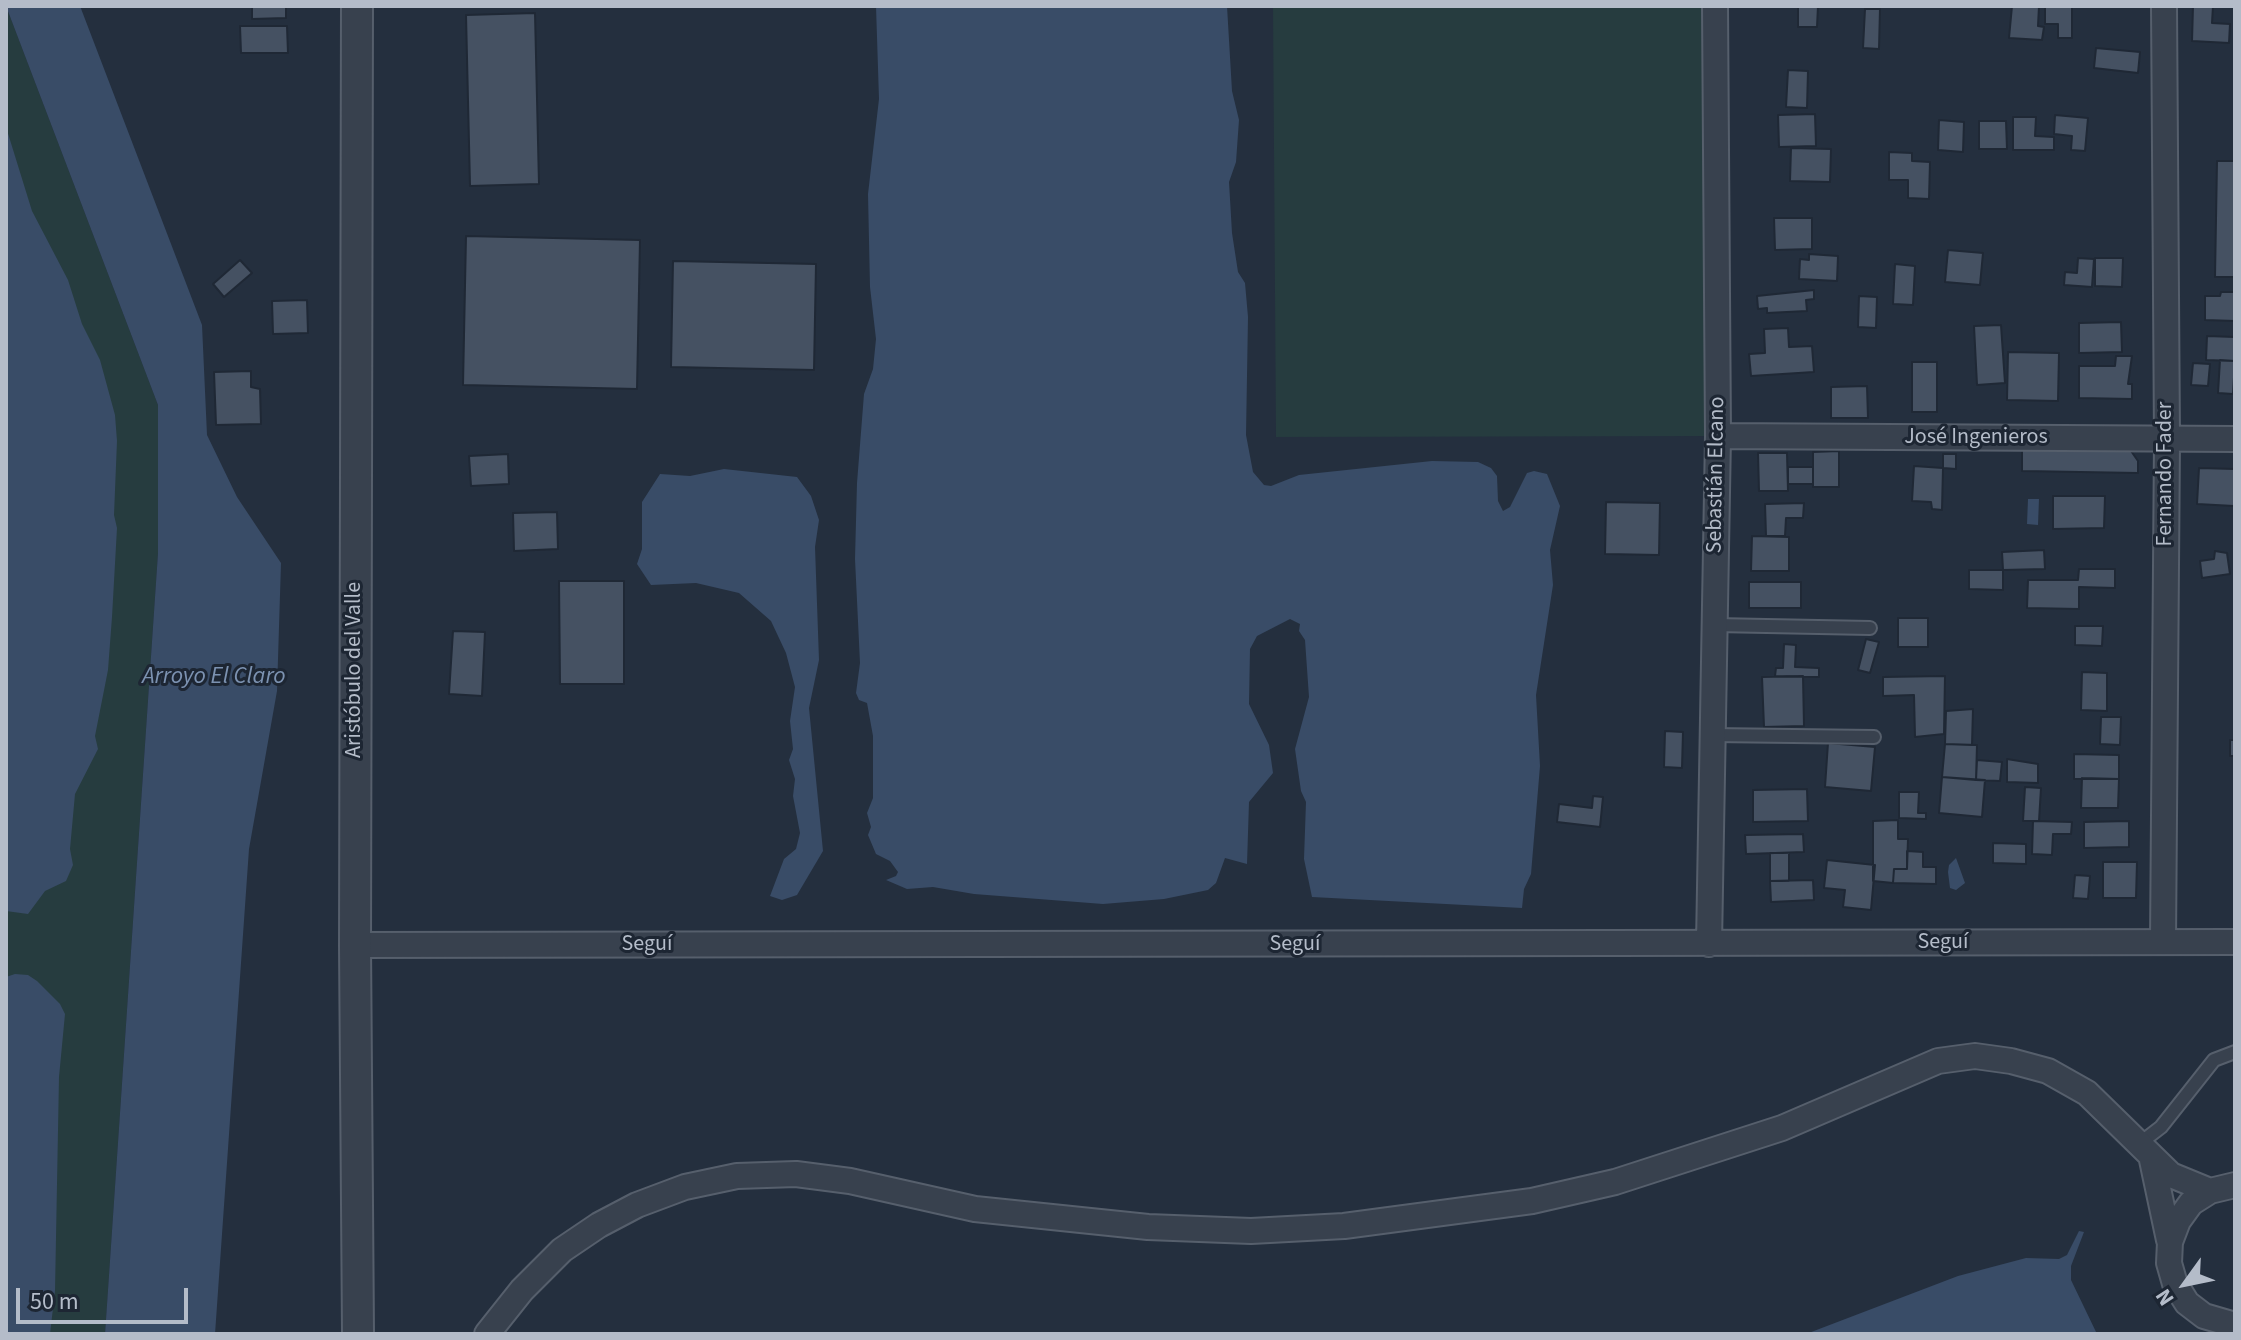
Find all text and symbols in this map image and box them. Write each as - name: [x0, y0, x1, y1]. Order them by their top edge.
- street label: Sebastián Elcano: [1702, 396, 1732, 554]
- street label: Fernando Fader: [2153, 402, 2179, 546]
- street label: José Ingenieros: [1904, 425, 2048, 451]
- street label: Aristóbulo del Valle: [342, 582, 368, 758]
- water label: Arroyo El Claro: [142, 664, 286, 692]
- street label: Seguí: [1918, 930, 1968, 956]
- street label: Seguí: [622, 932, 672, 958]
- street label: Seguí: [1270, 932, 1320, 958]
- north arrow: [2145, 1244, 2225, 1324]
- scale bar: [20, 1272, 192, 1322]
- text: N: [2147, 1282, 2182, 1312]
- text: 50 m: [30, 1284, 79, 1319]

